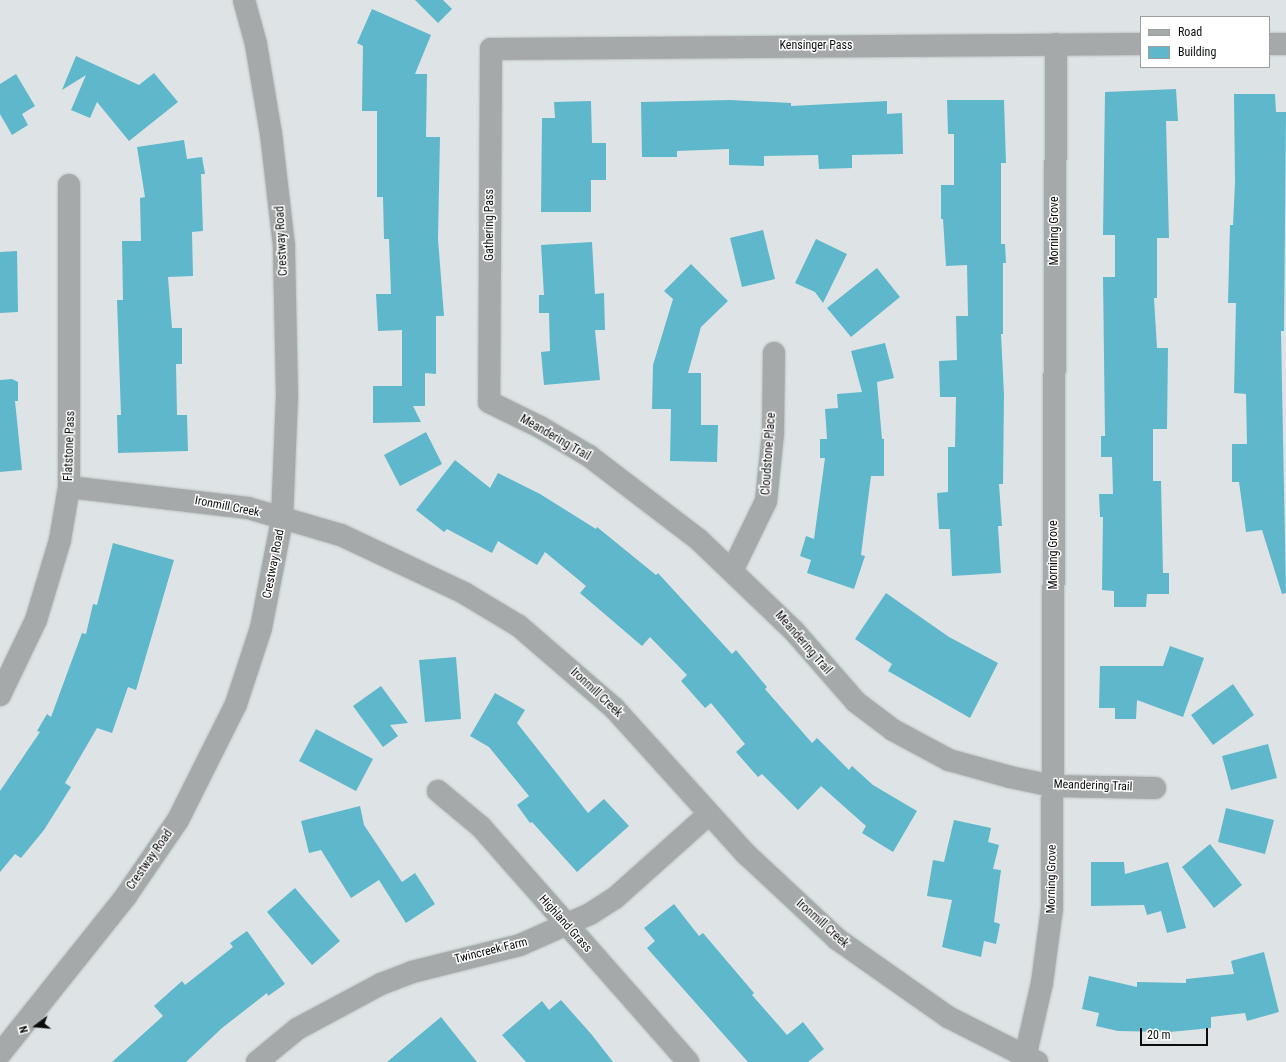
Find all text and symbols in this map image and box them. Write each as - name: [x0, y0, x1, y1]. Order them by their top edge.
- legend: [1140, 16, 1270, 68]
- text: Road: [1178, 25, 1202, 39]
- street label: Kensinger Pass: [779, 39, 853, 53]
- text: Building: [1178, 45, 1216, 59]
- street label: Gathering Pass: [483, 189, 497, 261]
- street label: Morning Grove: [1048, 196, 1062, 266]
- street label: Crestway Road: [273, 206, 291, 276]
- street label: Flatstone Pass: [62, 411, 78, 481]
- street label: Meandering Trail: [517, 412, 593, 464]
- street label: Cloudstone Place: [759, 412, 779, 496]
- street label: Ironmill Creek: [194, 494, 260, 520]
- street label: Morning Grove: [1047, 520, 1061, 590]
- street label: Crestway Road: [260, 528, 288, 600]
- street label: Meandering Trail: [772, 608, 834, 678]
- street label: Ironmill Creek: [567, 665, 625, 721]
- street label: Meandering Trail: [1053, 777, 1133, 795]
- street label: Crestway Road: [124, 827, 176, 893]
- street label: Morning Grove: [1044, 844, 1060, 914]
- street label: Highland Grass: [536, 892, 594, 956]
- street label: Ironmill Creek: [793, 897, 851, 951]
- street label: Twincreek Farm: [453, 935, 529, 967]
- north arrow: [16, 1006, 56, 1046]
- scale bar: [1142, 1020, 1210, 1046]
- text: N: [17, 1024, 31, 1034]
- text: 20 m: [1147, 1028, 1171, 1042]

